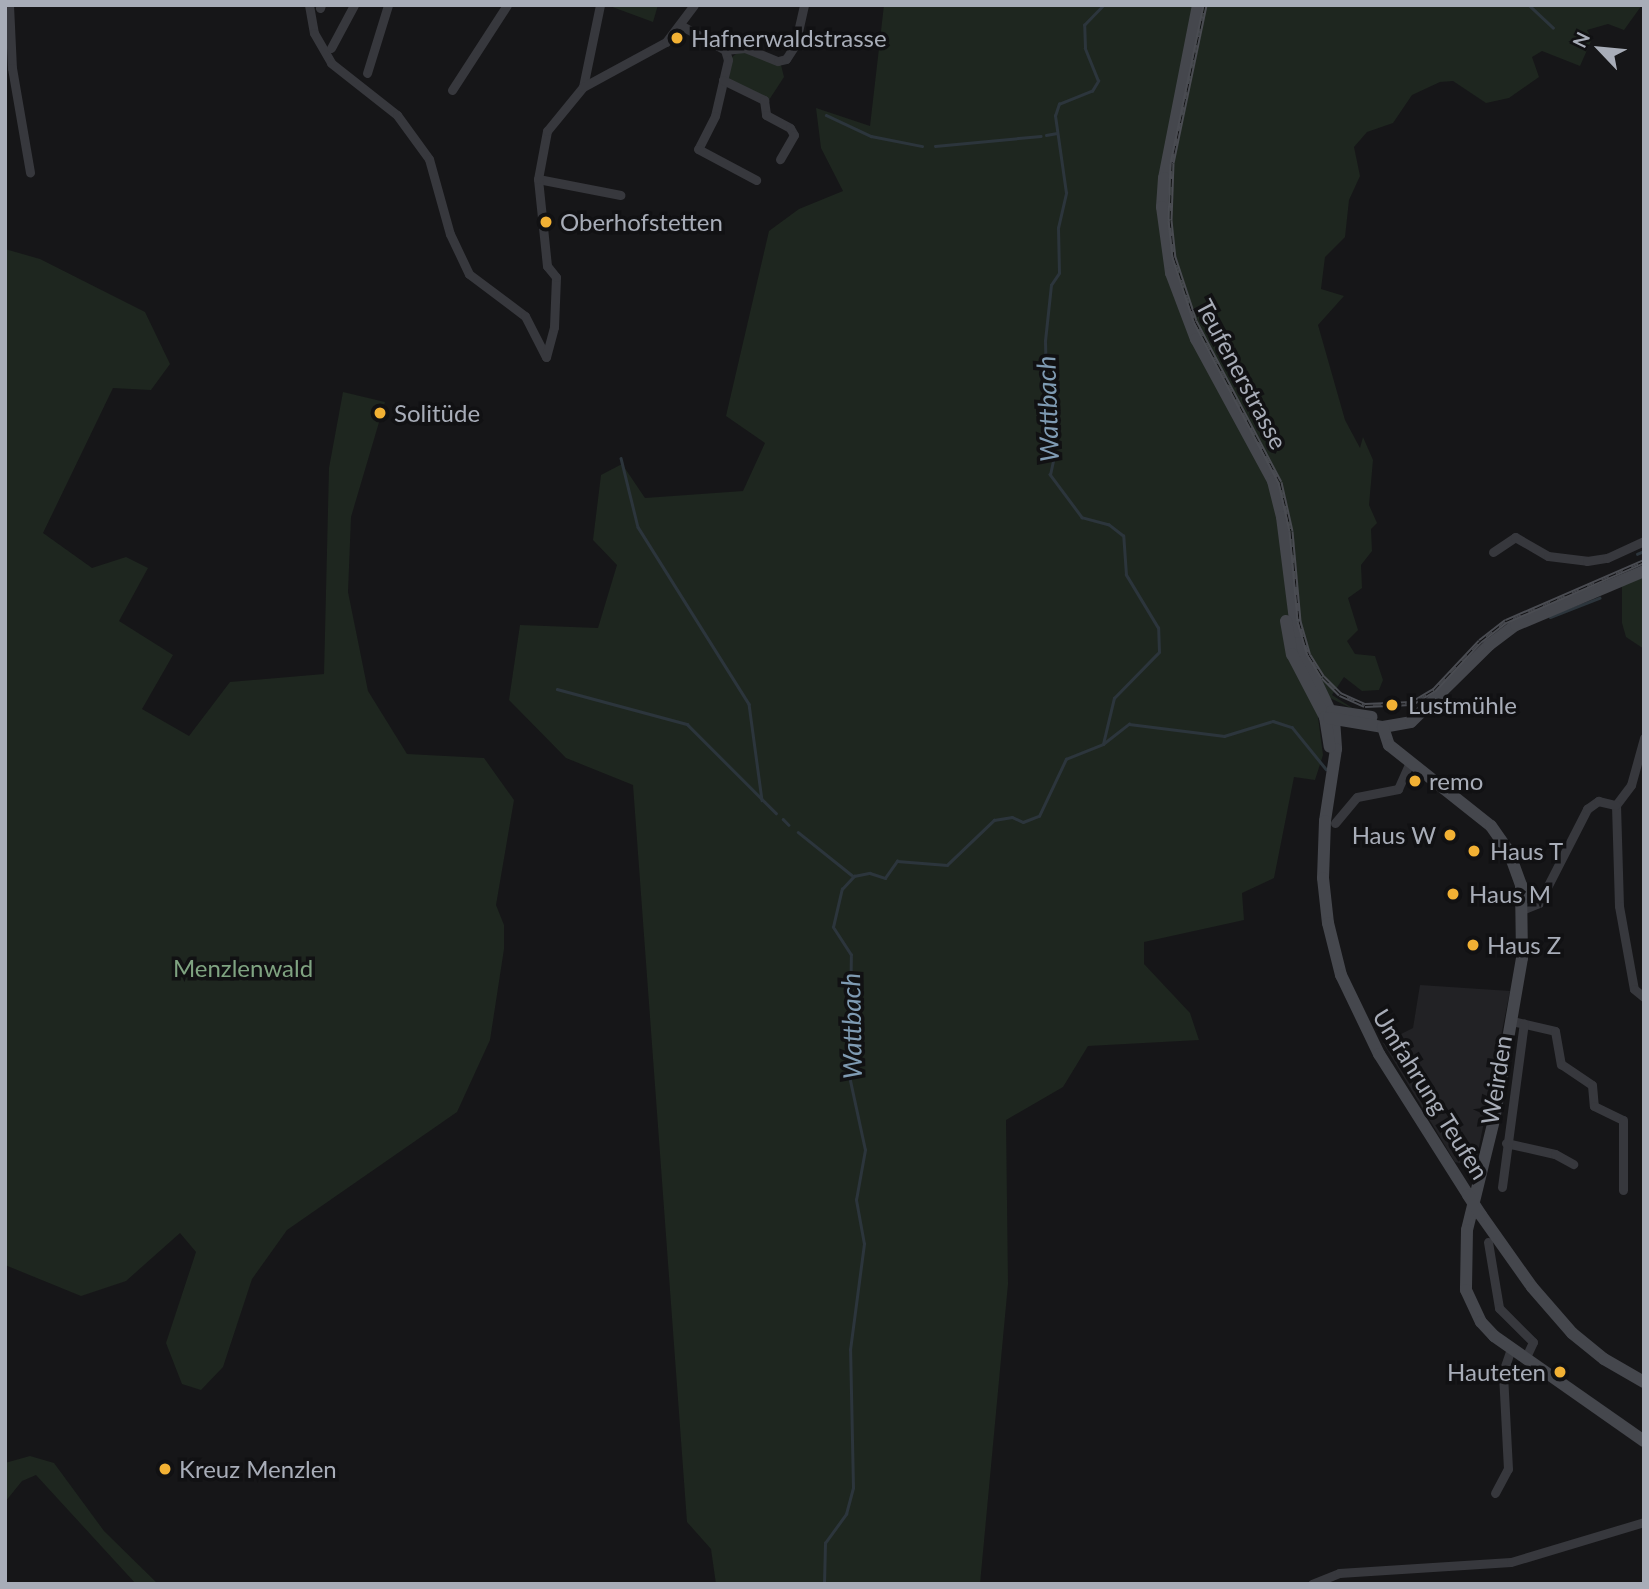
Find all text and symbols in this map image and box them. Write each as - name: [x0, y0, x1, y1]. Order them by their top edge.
- north arrow: [1565, 14, 1635, 84]
- place label: Hafnerwaldstrasse: [691, 24, 887, 52]
- text: N: [1567, 28, 1594, 51]
- marker: Hafnerwaldstrasse: [669, 30, 685, 46]
- place label: Oberhofstetten: [560, 208, 723, 236]
- marker: Oberhofstetten: [538, 214, 554, 230]
- street label: Teufenerstrasse: [1190, 294, 1294, 454]
- water label: Wattbach: [1031, 355, 1065, 463]
- place label: Solitüde: [394, 399, 480, 427]
- marker: Solitüde: [372, 405, 388, 421]
- place label: Lustmühle: [1408, 691, 1517, 719]
- marker: Lustmühle: [1382, 695, 1402, 715]
- place label: remo: [1429, 767, 1483, 795]
- marker: remo: [1407, 773, 1423, 789]
- place label: Haus W: [1351, 821, 1436, 849]
- marker: Haus W: [1442, 827, 1458, 843]
- place label: Haus T: [1490, 837, 1564, 865]
- marker: Haus T: [1464, 841, 1484, 861]
- place label: Haus M: [1469, 880, 1551, 908]
- marker: Haus M: [1443, 884, 1463, 904]
- place label: Haus Z: [1487, 931, 1561, 959]
- marker: Haus Z: [1465, 937, 1481, 953]
- park label: Menzlenwald: [173, 954, 313, 982]
- water label: Wattbach: [835, 973, 869, 1079]
- street label: Umfahrung Teufen: [1367, 1003, 1495, 1185]
- street label: Weirden: [1475, 1033, 1517, 1127]
- place label: Hauteten: [1447, 1358, 1546, 1386]
- marker: Hauteten: [1552, 1364, 1568, 1380]
- place label: Kreuz Menzlen: [179, 1455, 337, 1483]
- marker: Kreuz Menzlen: [157, 1461, 173, 1477]

